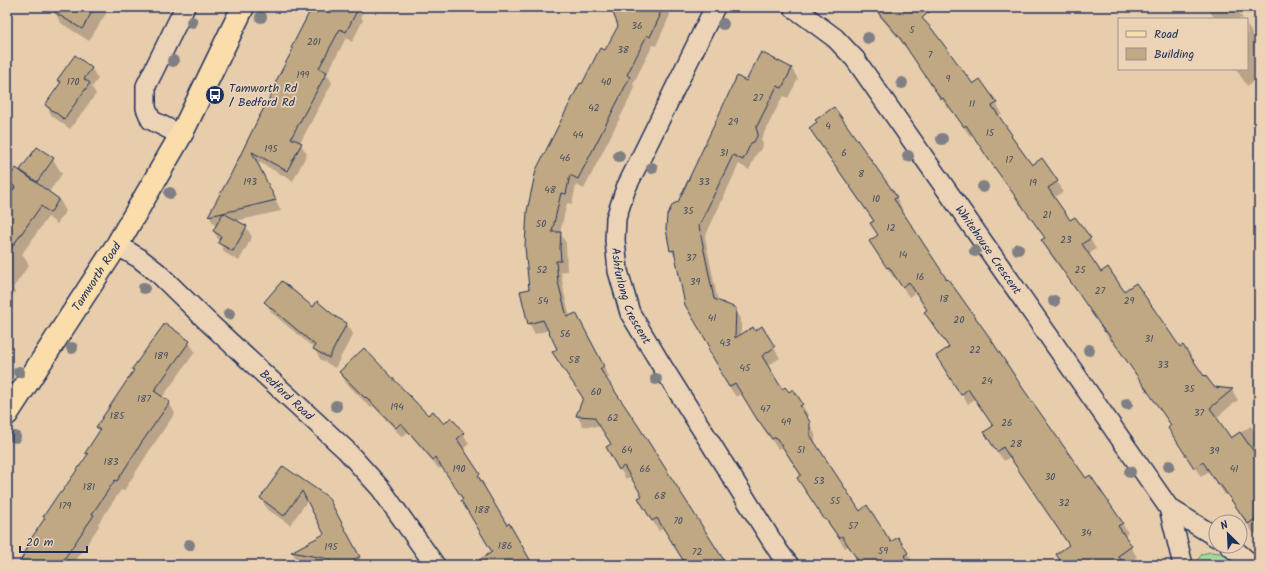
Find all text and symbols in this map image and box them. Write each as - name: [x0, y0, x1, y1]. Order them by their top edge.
- house number: 36: [631, 18, 643, 34]
- legend: [1118, 18, 1248, 70]
- house number: 5: [909, 22, 915, 38]
- text: Road: [1154, 25, 1179, 44]
- house number: 201: [307, 34, 321, 50]
- house number: 38: [617, 42, 630, 58]
- text: Building: [1154, 45, 1194, 64]
- house number: 7: [928, 47, 933, 63]
- house number: 199: [297, 67, 310, 83]
- house number: 9: [946, 71, 951, 87]
- house number: 170: [67, 74, 79, 90]
- house number: 40: [601, 74, 611, 90]
- place label: Tamworth Rd / Bedford Rd: [229, 79, 298, 112]
- bus stop icon: Tamworth Rd / Bedford Rd: [204, 84, 226, 106]
- house number: 27: [753, 90, 764, 106]
- house number: 11: [969, 96, 975, 112]
- house number: 42: [588, 100, 600, 116]
- house number: 29: [728, 114, 738, 130]
- house number: 4: [825, 118, 831, 134]
- house number: 15: [986, 125, 995, 141]
- house number: 44: [572, 127, 584, 143]
- house number: 195: [264, 141, 278, 157]
- house number: 31: [720, 145, 728, 161]
- house number: 6: [841, 145, 847, 161]
- house number: 46: [559, 150, 571, 166]
- house number: 17: [1005, 152, 1013, 168]
- house number: 8: [858, 166, 865, 182]
- house number: 193: [243, 174, 257, 190]
- house number: 33: [698, 174, 710, 190]
- house number: 19: [1029, 175, 1037, 191]
- house number: 48: [544, 182, 557, 198]
- house number: 10: [872, 191, 880, 207]
- street label: Whitehouse Crescent: [950, 201, 1026, 299]
- house number: 35: [682, 203, 694, 219]
- house number: 21: [1043, 207, 1051, 223]
- house number: 50: [536, 216, 546, 232]
- house number: 12: [887, 220, 896, 236]
- house number: 23: [1060, 232, 1072, 248]
- street label: Tamworth Road: [67, 238, 127, 315]
- street label: Ashfurlong Crescent: [606, 247, 656, 348]
- house number: 14: [899, 247, 908, 263]
- house number: 37: [686, 250, 697, 266]
- house number: 52: [536, 262, 548, 278]
- house number: 25: [1074, 262, 1086, 278]
- house number: 16: [916, 269, 924, 285]
- house number: 39: [690, 274, 700, 290]
- house number: 27: [1095, 283, 1106, 299]
- house number: 18: [939, 291, 950, 307]
- house number: 54: [538, 293, 549, 309]
- house number: 29: [1124, 293, 1134, 309]
- house number: 41: [708, 310, 716, 326]
- house number: 20: [954, 312, 964, 328]
- house number: 56: [560, 326, 570, 342]
- house number: 31: [1145, 331, 1153, 347]
- house number: 43: [719, 335, 731, 351]
- house number: 22: [969, 342, 981, 358]
- house number: 189: [154, 348, 168, 364]
- house number: 58: [568, 352, 581, 368]
- house number: 33: [1157, 357, 1169, 373]
- house number: 45: [740, 360, 751, 376]
- street label: Bedford Road: [255, 365, 318, 426]
- house number: 24: [981, 373, 993, 389]
- house number: 35: [1183, 381, 1195, 397]
- house number: 60: [591, 384, 601, 400]
- house number: 187: [137, 391, 151, 407]
- house number: 194: [390, 399, 404, 415]
- house number: 47: [760, 401, 770, 417]
- house number: 37: [1194, 405, 1205, 421]
- house number: 185: [110, 408, 125, 424]
- house number: 62: [607, 410, 619, 426]
- house number: 49: [781, 414, 791, 430]
- house number: 26: [1001, 415, 1013, 431]
- house number: 28: [1010, 436, 1023, 452]
- house number: 64: [621, 442, 633, 458]
- house number: 51: [797, 442, 805, 458]
- house number: 39: [1209, 443, 1219, 459]
- house number: 183: [104, 454, 119, 470]
- house number: 190: [452, 461, 466, 477]
- house number: 66: [639, 461, 651, 477]
- house number: 41: [1230, 461, 1238, 477]
- house number: 30: [1045, 469, 1055, 485]
- house number: 53: [813, 473, 825, 489]
- house number: 181: [83, 479, 95, 495]
- house number: 68: [654, 488, 667, 504]
- house number: 55: [830, 493, 841, 509]
- house number: 32: [1058, 495, 1070, 511]
- house number: 179: [59, 498, 71, 514]
- house number: 188: [474, 502, 491, 518]
- house number: 70: [673, 513, 683, 529]
- north arrow: [1208, 514, 1248, 554]
- text: N: [1218, 516, 1231, 535]
- house number: 57: [848, 518, 858, 534]
- house number: 34: [1080, 525, 1092, 541]
- scale bar: [20, 528, 87, 554]
- text: 20 m: [26, 533, 54, 552]
- house number: 186: [498, 538, 512, 554]
- house number: 195: [324, 539, 338, 555]
- house number: 59: [878, 543, 888, 559]
- house number: 72: [692, 544, 702, 560]

